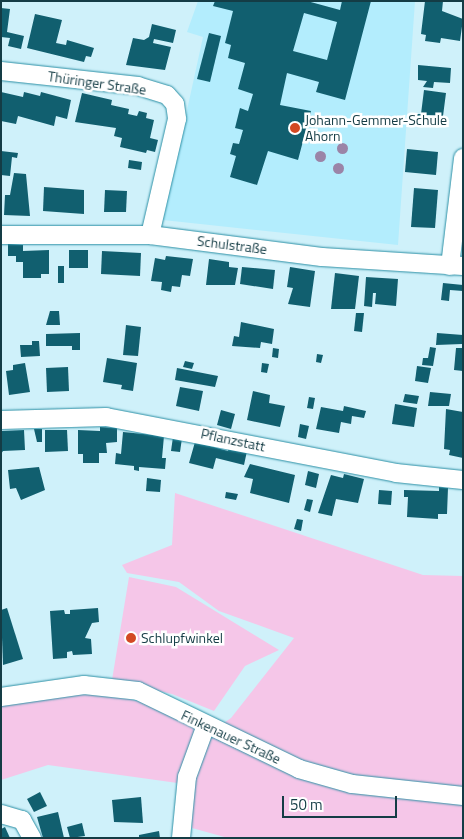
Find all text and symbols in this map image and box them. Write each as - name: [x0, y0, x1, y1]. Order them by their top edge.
- street label: Thüringer Straße: [47, 68, 147, 98]
- place label: Johann-Gemmer-Schule Ahorn: [305, 112, 447, 144]
- marker: Johann-Gemmer-Schule Ahorn: [289, 122, 301, 134]
- street label: Schulstraße: [196, 232, 268, 258]
- street label: Pflanzstatt: [199, 425, 267, 455]
- place label: Schlupfwinkel: [141, 630, 223, 646]
- marker: Schlupfwinkel: [125, 632, 137, 644]
- street label: Finkenauer Straße: [179, 707, 283, 767]
- scale bar: [284, 786, 399, 818]
- text: 50 m: [290, 793, 323, 816]

